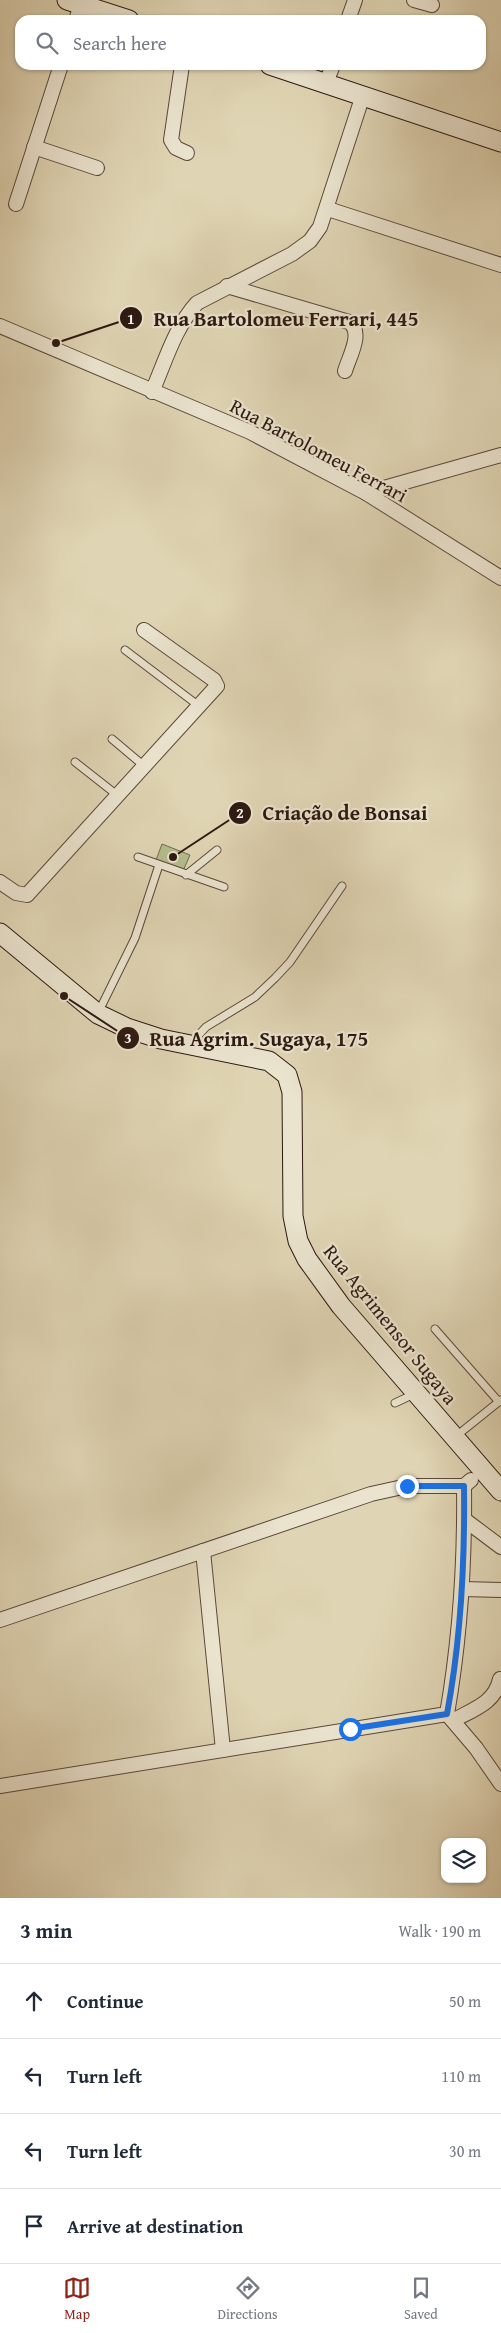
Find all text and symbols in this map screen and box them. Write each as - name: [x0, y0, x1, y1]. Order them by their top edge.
- search box: [15, 15, 486, 70]
- icon: search: [33, 29, 61, 57]
- text: Search here: [73, 29, 167, 57]
- callout: Rua Bartolomeu Ferrari, 445: [119, 300, 429, 336]
- text: Rua Bartolomeu Ferrari, 445: [153, 303, 419, 334]
- text: 1: [127, 308, 135, 329]
- street label: Rua Bartolomeu Ferrari: [225, 391, 413, 509]
- callout: Criação de Bonsai: [228, 795, 438, 831]
- text: Criação de Bonsai: [263, 797, 428, 828]
- text: 2: [236, 802, 244, 823]
- callout: Rua Agrim. Sugaya, 175: [115, 1020, 379, 1056]
- text: Rua Agrim. Sugaya, 175: [150, 1023, 368, 1054]
- text: 3: [124, 1027, 132, 1048]
- street label: Rua Agrimensor Sugaya: [317, 1238, 465, 1411]
- route end: [396, 1475, 419, 1498]
- route start: [339, 1718, 362, 1741]
- map controls: [441, 1838, 486, 1883]
- button: layers: [441, 1838, 486, 1883]
- text: 3 min: [20, 1915, 72, 1946]
- text: Walk · 190 m: [398, 1919, 481, 1943]
- icon: ahead: [20, 1987, 48, 2015]
- text: Continue: [67, 1987, 144, 2015]
- text: 50 m: [449, 1989, 481, 2013]
- icon: left: [20, 2062, 48, 2090]
- text: Turn left: [67, 2062, 142, 2090]
- text: 110 m: [441, 2064, 481, 2088]
- icon: left: [20, 2137, 48, 2165]
- text: Turn left: [67, 2137, 142, 2165]
- text: 30 m: [449, 2139, 481, 2163]
- icon: arrive: [20, 2212, 48, 2240]
- text: Arrive at destination: [67, 2212, 243, 2240]
- tab: Map: [63, 2274, 91, 2324]
- tab: Directions: [217, 2274, 278, 2324]
- tab: Saved: [404, 2274, 438, 2324]

